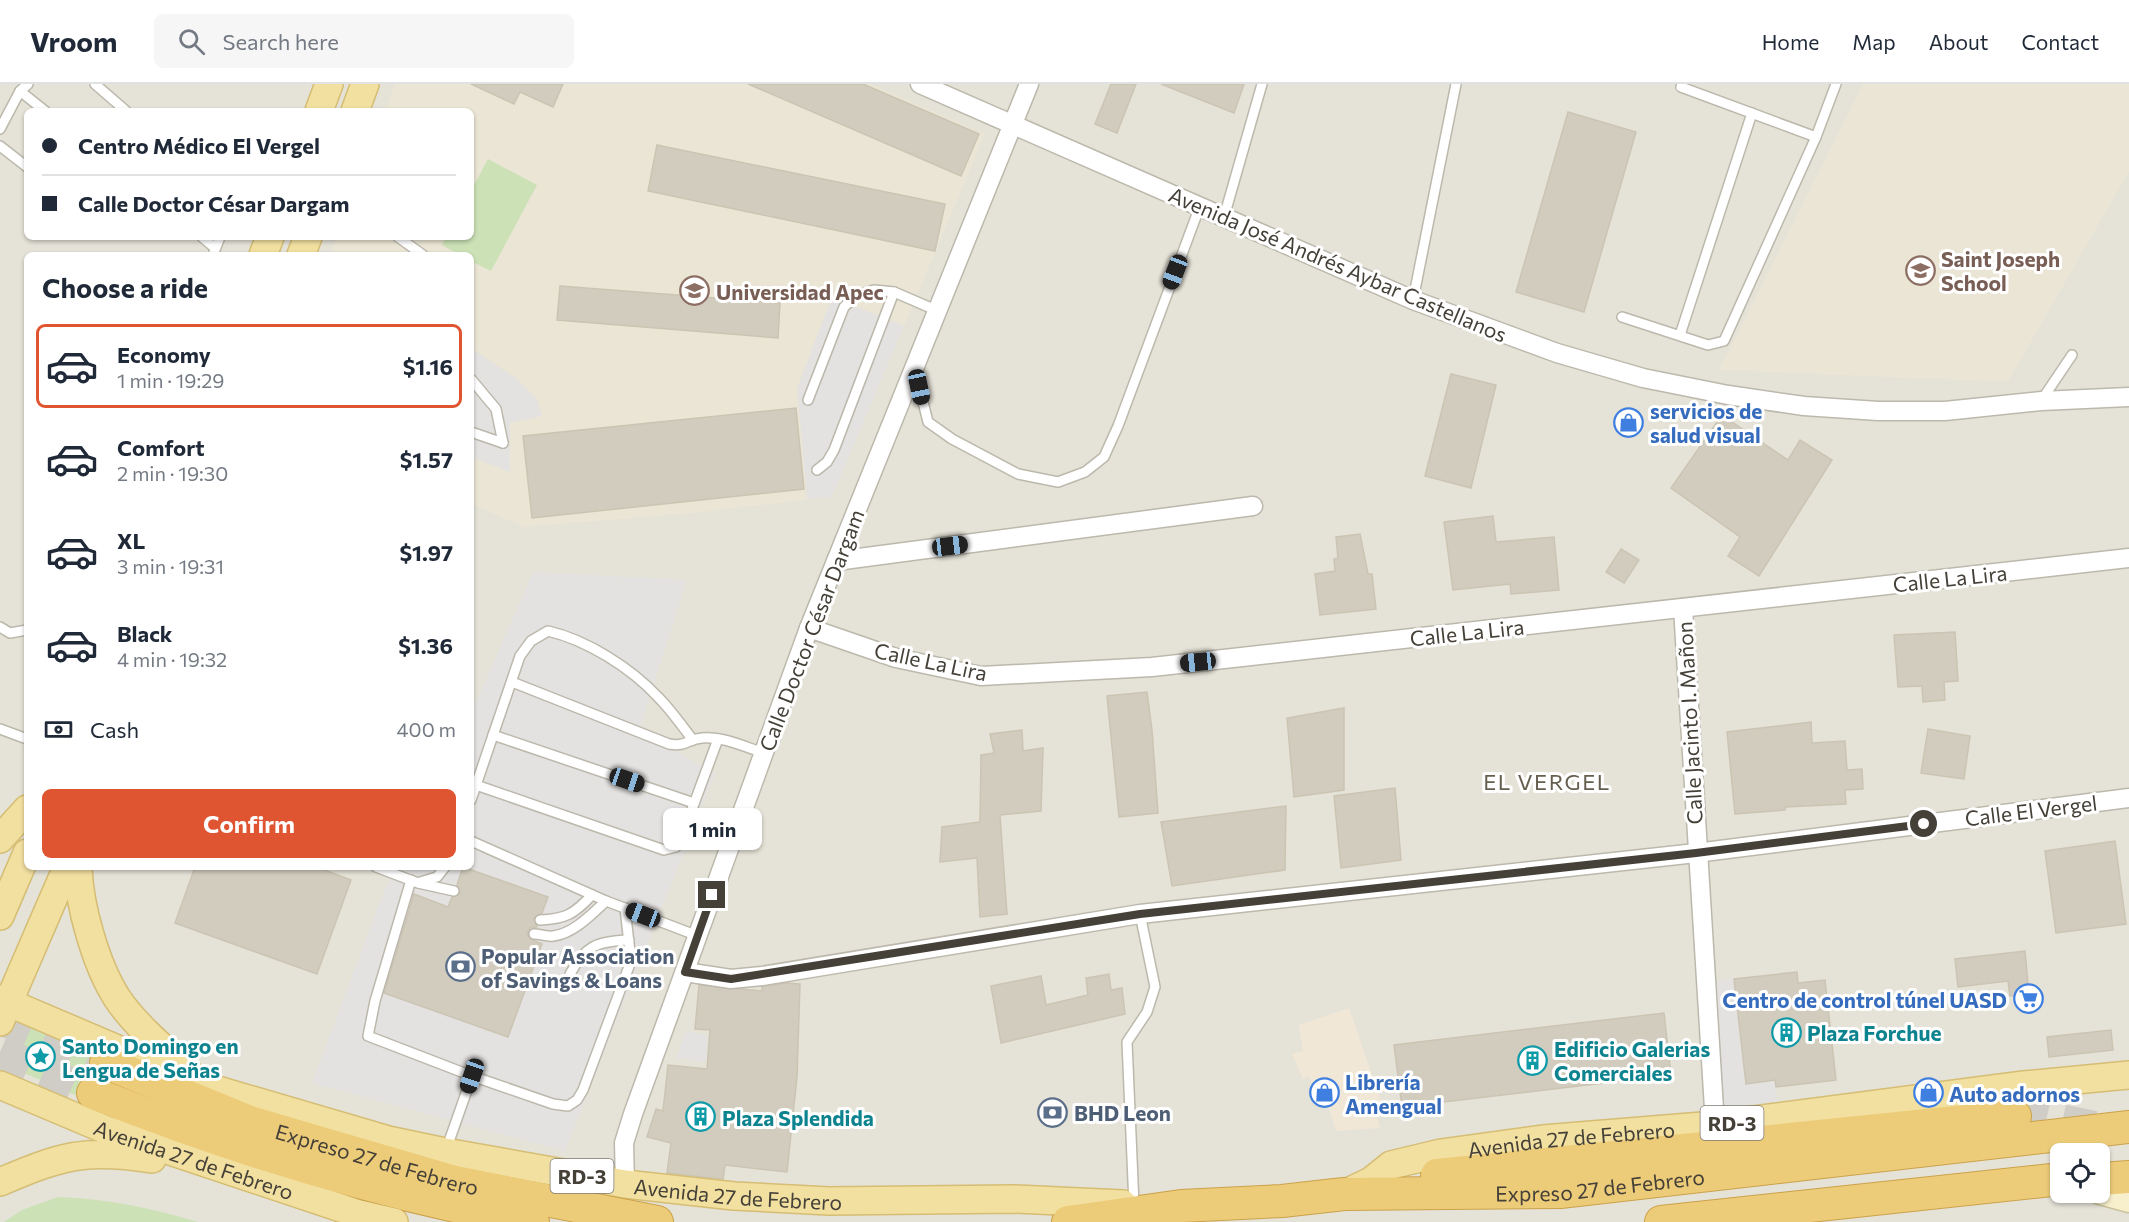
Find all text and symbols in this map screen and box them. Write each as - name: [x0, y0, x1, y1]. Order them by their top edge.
- search box: [154, 14, 574, 68]
- text: Vroom: [30, 24, 118, 58]
- icon: search: [175, 25, 208, 58]
- text: Search here: [223, 28, 339, 55]
- text: Home: [1762, 29, 1819, 54]
- text: Map: [1852, 29, 1896, 54]
- text: About: [1929, 29, 1988, 54]
- text: Contact: [2021, 29, 2099, 54]
- text: Centro Médico El Vergel: [78, 132, 320, 159]
- street label: Avenida José Andrés Aybar Castellanos: [1165, 181, 1511, 347]
- text: Calle Doctor César Dargam: [78, 190, 349, 217]
- place label: Saint Joseph School: [1941, 246, 2060, 295]
- car: [1160, 252, 1190, 292]
- school or university icon: Saint Joseph School: [1904, 254, 1936, 286]
- text: Choose a ride: [42, 271, 208, 304]
- school or university icon: Universidad Apec: [679, 275, 711, 307]
- place label: Universidad Apec: [716, 279, 884, 304]
- icon: car: [45, 339, 99, 393]
- text: Economy: [117, 341, 211, 368]
- text: $1.16: [403, 353, 453, 380]
- text: 1 min · 19:29: [117, 368, 224, 392]
- car: [906, 368, 932, 406]
- place label: servicios de salud visual: [1650, 398, 1762, 447]
- shop icon: servicios de salud visual: [1613, 406, 1645, 438]
- icon: car: [45, 432, 99, 486]
- text: Comfort: [117, 434, 205, 461]
- text: $1.57: [400, 446, 453, 473]
- text: 2 min · 19:30: [117, 461, 228, 485]
- street label: Calle Doctor César Dargam: [753, 506, 869, 754]
- icon: car: [45, 525, 99, 579]
- text: XL: [117, 527, 145, 554]
- car: [931, 535, 969, 557]
- text: $1.97: [399, 539, 453, 566]
- text: 3 min · 19:31: [117, 554, 224, 578]
- street label: Calle La Lira: [1892, 560, 2008, 596]
- street label: Calle La Lira: [1409, 614, 1525, 650]
- icon: car: [45, 618, 99, 672]
- text: Black: [117, 620, 172, 647]
- street label: Calle Jacinto I. Mañon: [1671, 621, 1707, 825]
- text: $1.36: [398, 632, 453, 659]
- street label: Calle La Lira: [872, 637, 990, 685]
- text: 4 min · 19:32: [117, 647, 227, 671]
- car: [1179, 651, 1217, 673]
- icon: cash: [42, 713, 75, 746]
- text: Cash: [90, 716, 139, 743]
- text: 400 m: [397, 717, 456, 741]
- car: [607, 766, 647, 794]
- district label: EL VERGEL: [1483, 768, 1611, 795]
- button: Confirm: [42, 789, 456, 858]
- street label: Calle El Vergel: [1963, 789, 2099, 831]
- callout: 1 min: [662, 808, 762, 850]
- route start: [1910, 810, 1937, 837]
- text: 1 min: [689, 817, 736, 841]
- route end: [698, 881, 725, 908]
- car: [623, 900, 663, 930]
- place label: Popular Association of Savings & Loans: [481, 943, 674, 992]
- bank icon: Popular Association of Savings & Loans: [444, 951, 476, 983]
- supermarket icon: Centro de control túnel UASD: [2012, 983, 2044, 1015]
- place label: Centro de control túnel UASD: [1722, 987, 2007, 1012]
- building icon: Plaza Forchue: [1770, 1016, 1802, 1048]
- place label: Plaza Forchue: [1807, 1020, 1941, 1045]
- place label: Santo Domingo en Lengua de Señas: [62, 1033, 239, 1082]
- place label: Edificio Galerias Comerciales: [1554, 1036, 1710, 1085]
- place icon: Santo Domingo en Lengua de Señas: [25, 1041, 57, 1073]
- building icon: Edificio Galerias Comerciales: [1517, 1044, 1549, 1076]
- car: [458, 1056, 486, 1096]
- place label: Librería Amengual: [1345, 1069, 1442, 1118]
- shop icon: Librería Amengual: [1308, 1077, 1340, 1109]
- shop icon: Auto adornos: [1912, 1077, 1944, 1109]
- place label: Auto adornos: [1949, 1081, 2080, 1106]
- bank icon: BHD Leon: [1037, 1096, 1069, 1128]
- place label: BHD Leon: [1074, 1100, 1171, 1125]
- building icon: Plaza Splendida: [685, 1101, 717, 1133]
- place label: Plaza Splendida: [722, 1105, 874, 1130]
- road number: RD-3: [1700, 1106, 1764, 1140]
- street label: Avenida 27 de Febrero: [91, 1114, 297, 1204]
- street label: Avenida 27 de Febrero: [1466, 1116, 1676, 1162]
- street label: Expreso 27 de Febrero: [273, 1118, 481, 1199]
- map controls: [2050, 1143, 2110, 1203]
- button: locate: [2050, 1143, 2110, 1203]
- road number: RD-3: [550, 1159, 614, 1193]
- street label: Expreso 27 de Febrero: [1495, 1163, 1706, 1205]
- street label: Avenida 27 de Febrero: [633, 1173, 842, 1213]

